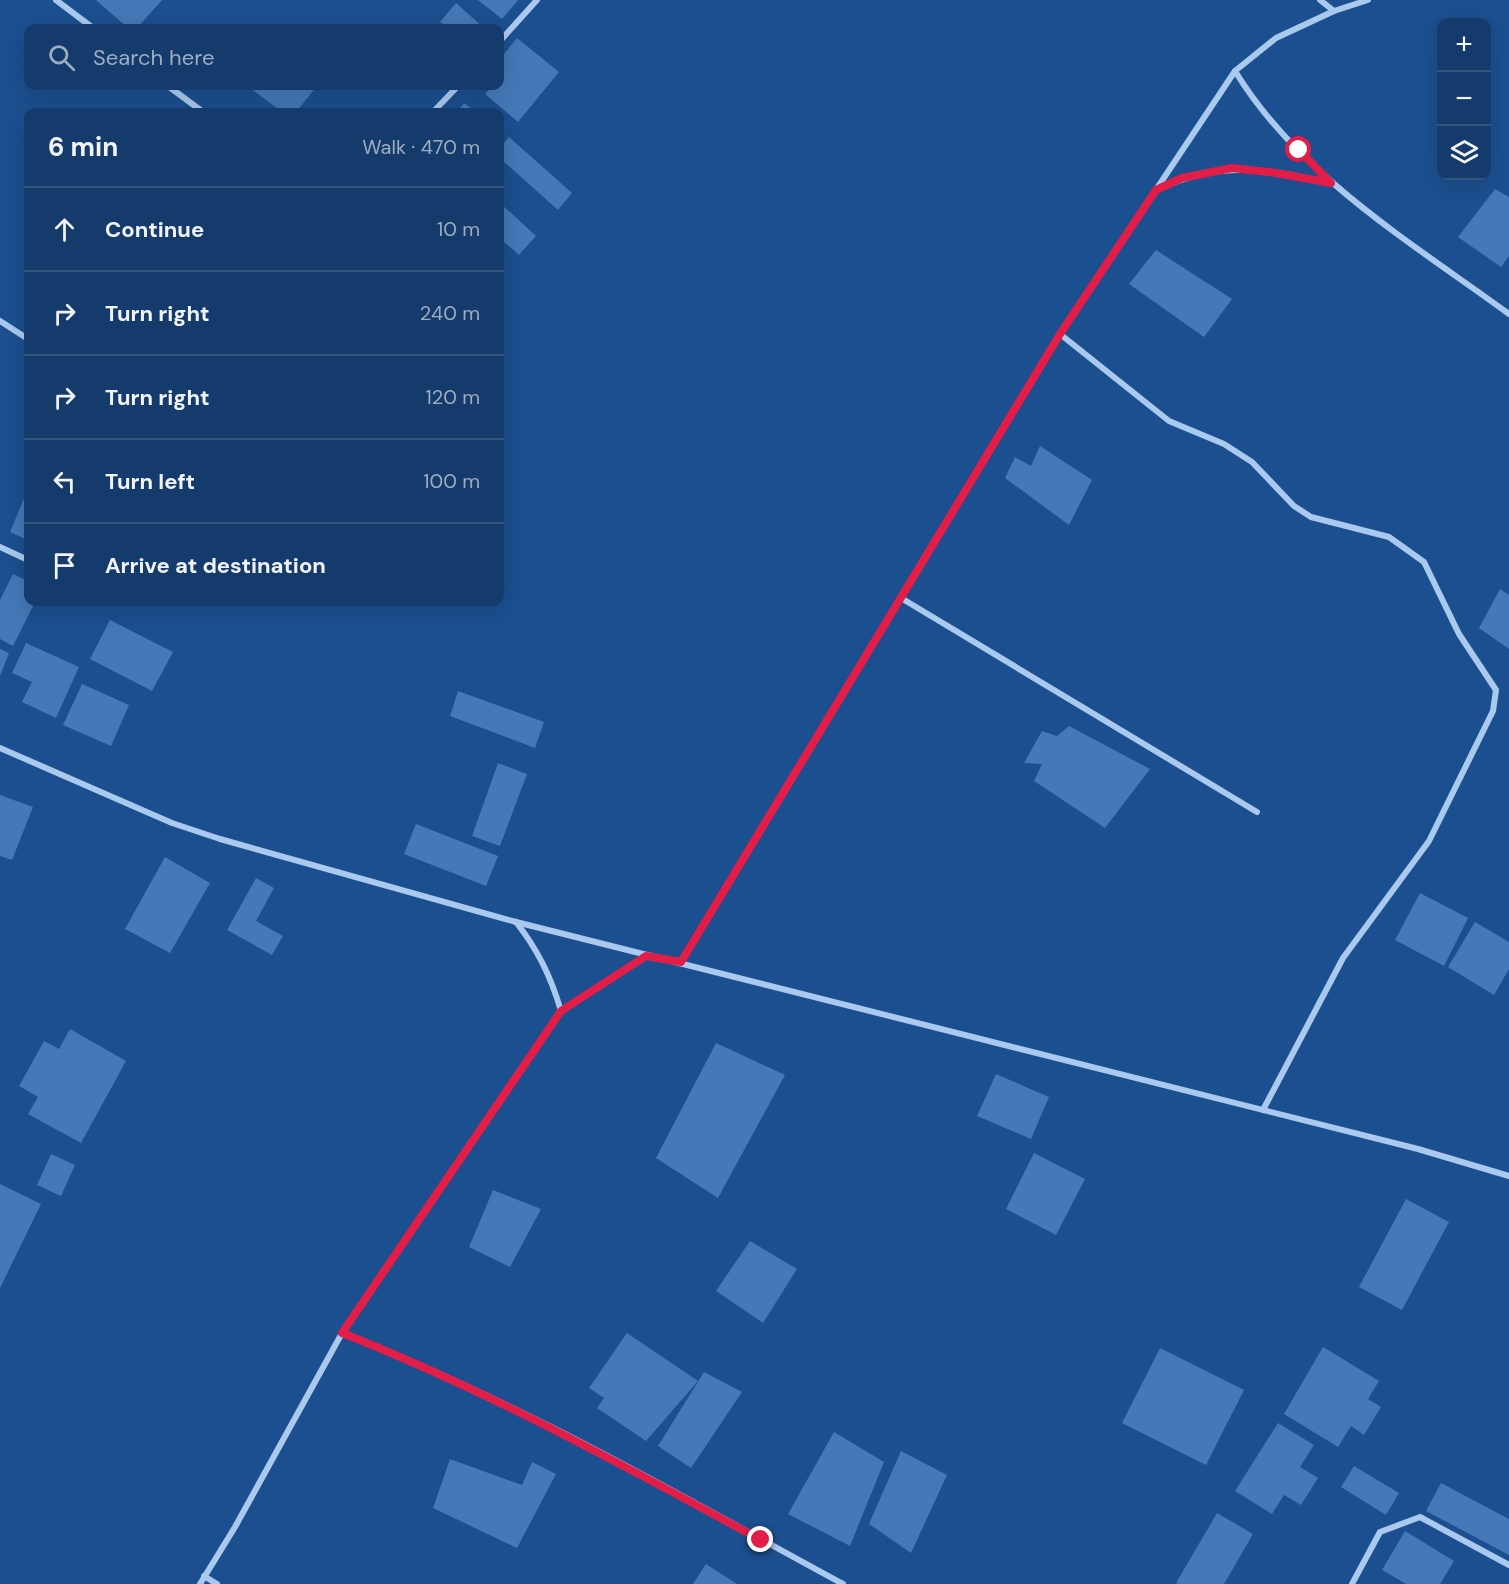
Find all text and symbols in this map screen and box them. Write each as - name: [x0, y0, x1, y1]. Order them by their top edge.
- map controls: [1437, 18, 1491, 180]
- button: +: [1437, 18, 1491, 72]
- search box: [24, 24, 504, 90]
- icon: search: [45, 41, 78, 74]
- text: Search here: [93, 43, 214, 72]
- button: −: [1437, 72, 1491, 126]
- button: layers: [1437, 126, 1491, 180]
- text: 6 min: [48, 130, 118, 164]
- text: Walk · 470 m: [362, 134, 480, 160]
- route start: [1285, 136, 1311, 162]
- icon: ahead: [48, 213, 81, 246]
- text: Continue: [105, 215, 204, 244]
- text: 10 m: [437, 216, 480, 242]
- icon: right: [48, 297, 81, 330]
- text: Turn right: [105, 299, 210, 328]
- text: 240 m: [420, 300, 480, 326]
- icon: right: [48, 381, 81, 414]
- text: Turn right: [105, 383, 210, 412]
- text: 120 m: [426, 384, 480, 410]
- icon: left: [48, 465, 81, 498]
- text: Turn left: [105, 467, 195, 496]
- text: 100 m: [423, 468, 480, 494]
- icon: arrive: [48, 549, 81, 582]
- text: Arrive at destination: [105, 551, 326, 580]
- route end: [747, 1526, 773, 1552]

